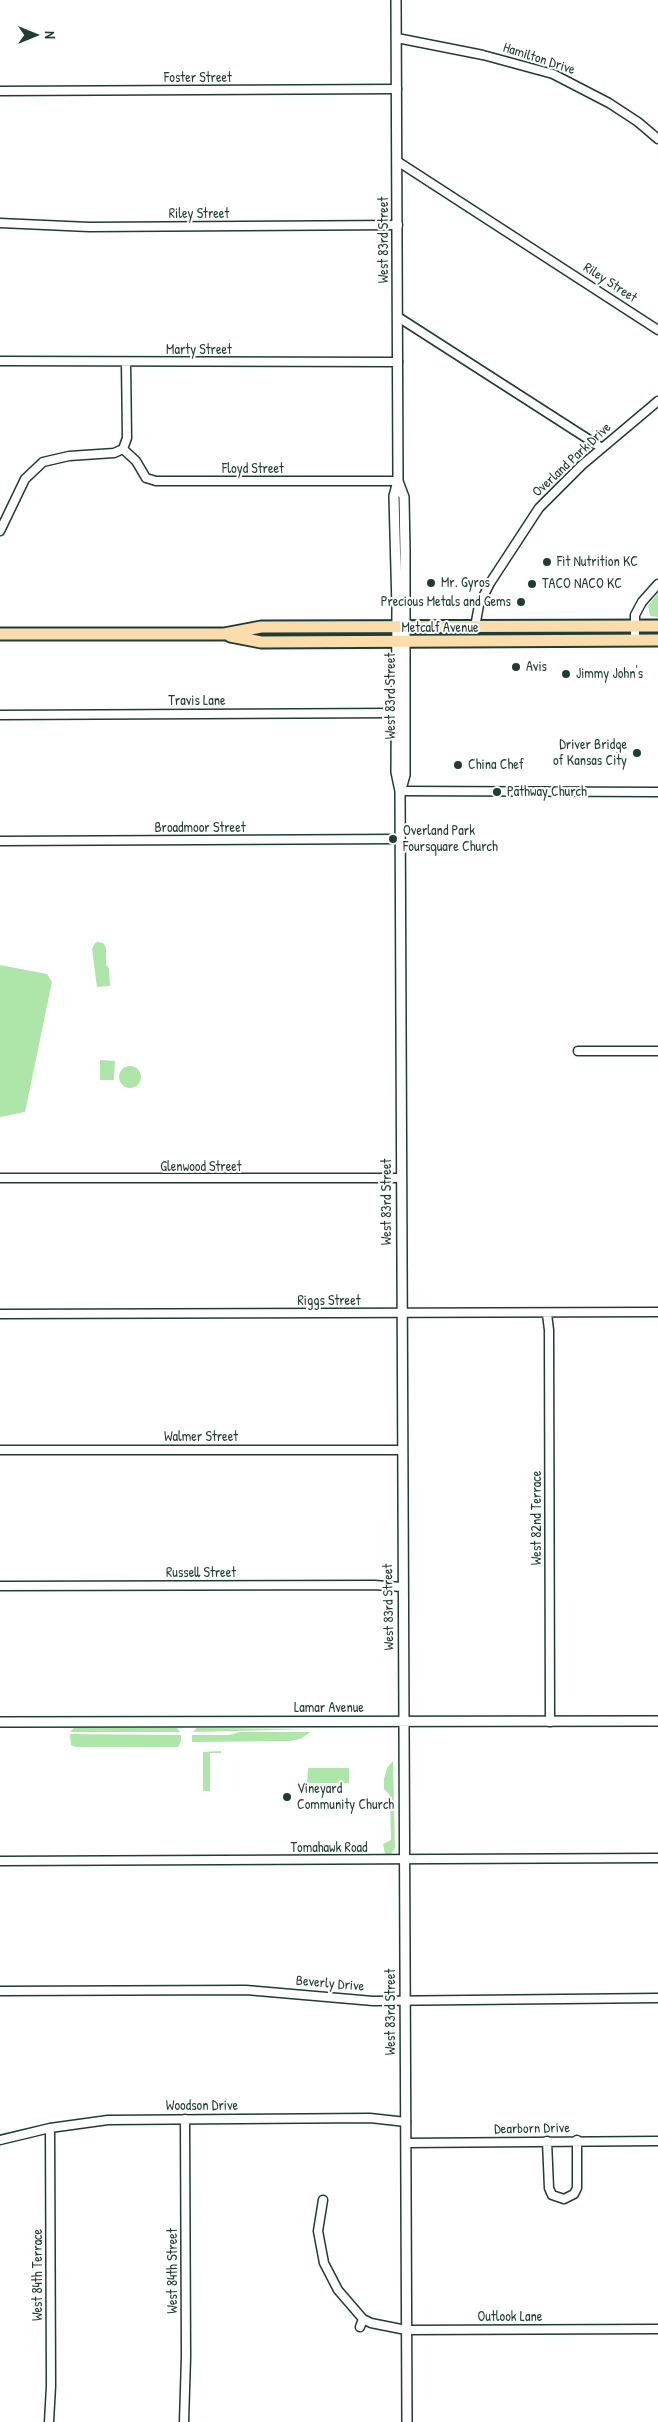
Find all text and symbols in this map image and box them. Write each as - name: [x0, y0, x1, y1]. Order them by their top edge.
- north arrow: [10, 10, 60, 60]
- text: N: [41, 31, 60, 39]
- street label: Hamilton Drive: [501, 39, 577, 79]
- street label: Foster Street: [164, 70, 232, 86]
- street label: West 83rd Street: [376, 197, 392, 283]
- street label: Riley Street: [169, 206, 229, 222]
- street label: Riley Street: [580, 259, 640, 307]
- street label: Marty Street: [166, 342, 232, 358]
- street label: Overland Park Drive: [529, 419, 615, 501]
- street label: Floyd Street: [222, 461, 284, 477]
- place label: Fit Nutrition KC: [557, 554, 638, 570]
- marker: Fit Nutrition KC: [541, 556, 553, 568]
- place label: Mr. Gyros: [441, 575, 490, 591]
- place label: TACO NACO KC: [542, 576, 622, 592]
- marker: Mr. Gyros: [425, 577, 437, 589]
- marker: TACO NACO KC: [526, 578, 538, 590]
- place label: Precious Metals and Gems: [381, 594, 511, 610]
- marker: Precious Metals and Gems: [515, 596, 527, 608]
- street label: Metcalf Avenue: [401, 620, 479, 636]
- street label: West 83rd Street: [383, 653, 399, 739]
- place label: Avis: [526, 659, 547, 675]
- marker: Avis: [510, 661, 522, 673]
- place label: Jimmy John's: [576, 666, 643, 682]
- marker: Jimmy John's: [560, 668, 572, 680]
- street label: Travis Lane: [168, 693, 226, 709]
- place label: Driver Bridge of Kansas City: [553, 737, 627, 770]
- marker: Driver Bridge of Kansas City: [631, 747, 643, 759]
- place label: China Chef: [468, 757, 524, 773]
- marker: China Chef: [452, 759, 464, 771]
- place label: Pathway Church: [507, 784, 587, 800]
- marker: Pathway Church: [491, 786, 503, 798]
- street label: Broadmoor Street: [154, 820, 246, 836]
- place label: Overland Park Foursquare Church: [403, 823, 498, 856]
- marker: Overland Park Foursquare Church: [387, 833, 399, 845]
- street label: Glenwood Street: [160, 1159, 242, 1175]
- street label: West 83rd Street: [379, 1159, 395, 1245]
- street label: Riggs Street: [297, 1293, 361, 1309]
- street label: Walmer Street: [164, 1429, 238, 1445]
- street label: West 82nd Terrace: [529, 1471, 545, 1565]
- street label: West 83rd Street: [380, 1564, 398, 1650]
- street label: Russell Street: [166, 1565, 236, 1581]
- street label: Lamar Avenue: [294, 1700, 364, 1716]
- place label: Vineyard Community Church: [297, 1781, 394, 1814]
- marker: Vineyard Community Church: [281, 1791, 293, 1803]
- street label: Tomahawk Road: [290, 1840, 368, 1856]
- street label: West 83rd Street: [383, 1969, 399, 2055]
- street label: Beverly Drive: [295, 1973, 365, 1995]
- street label: Woodson Drive: [166, 2098, 238, 2114]
- street label: Dearborn Drive: [494, 2120, 570, 2138]
- street label: West 84th Street: [165, 2228, 181, 2314]
- street label: West 84th Terrace: [30, 2229, 46, 2321]
- street label: Outlook Lane: [478, 2309, 542, 2325]

